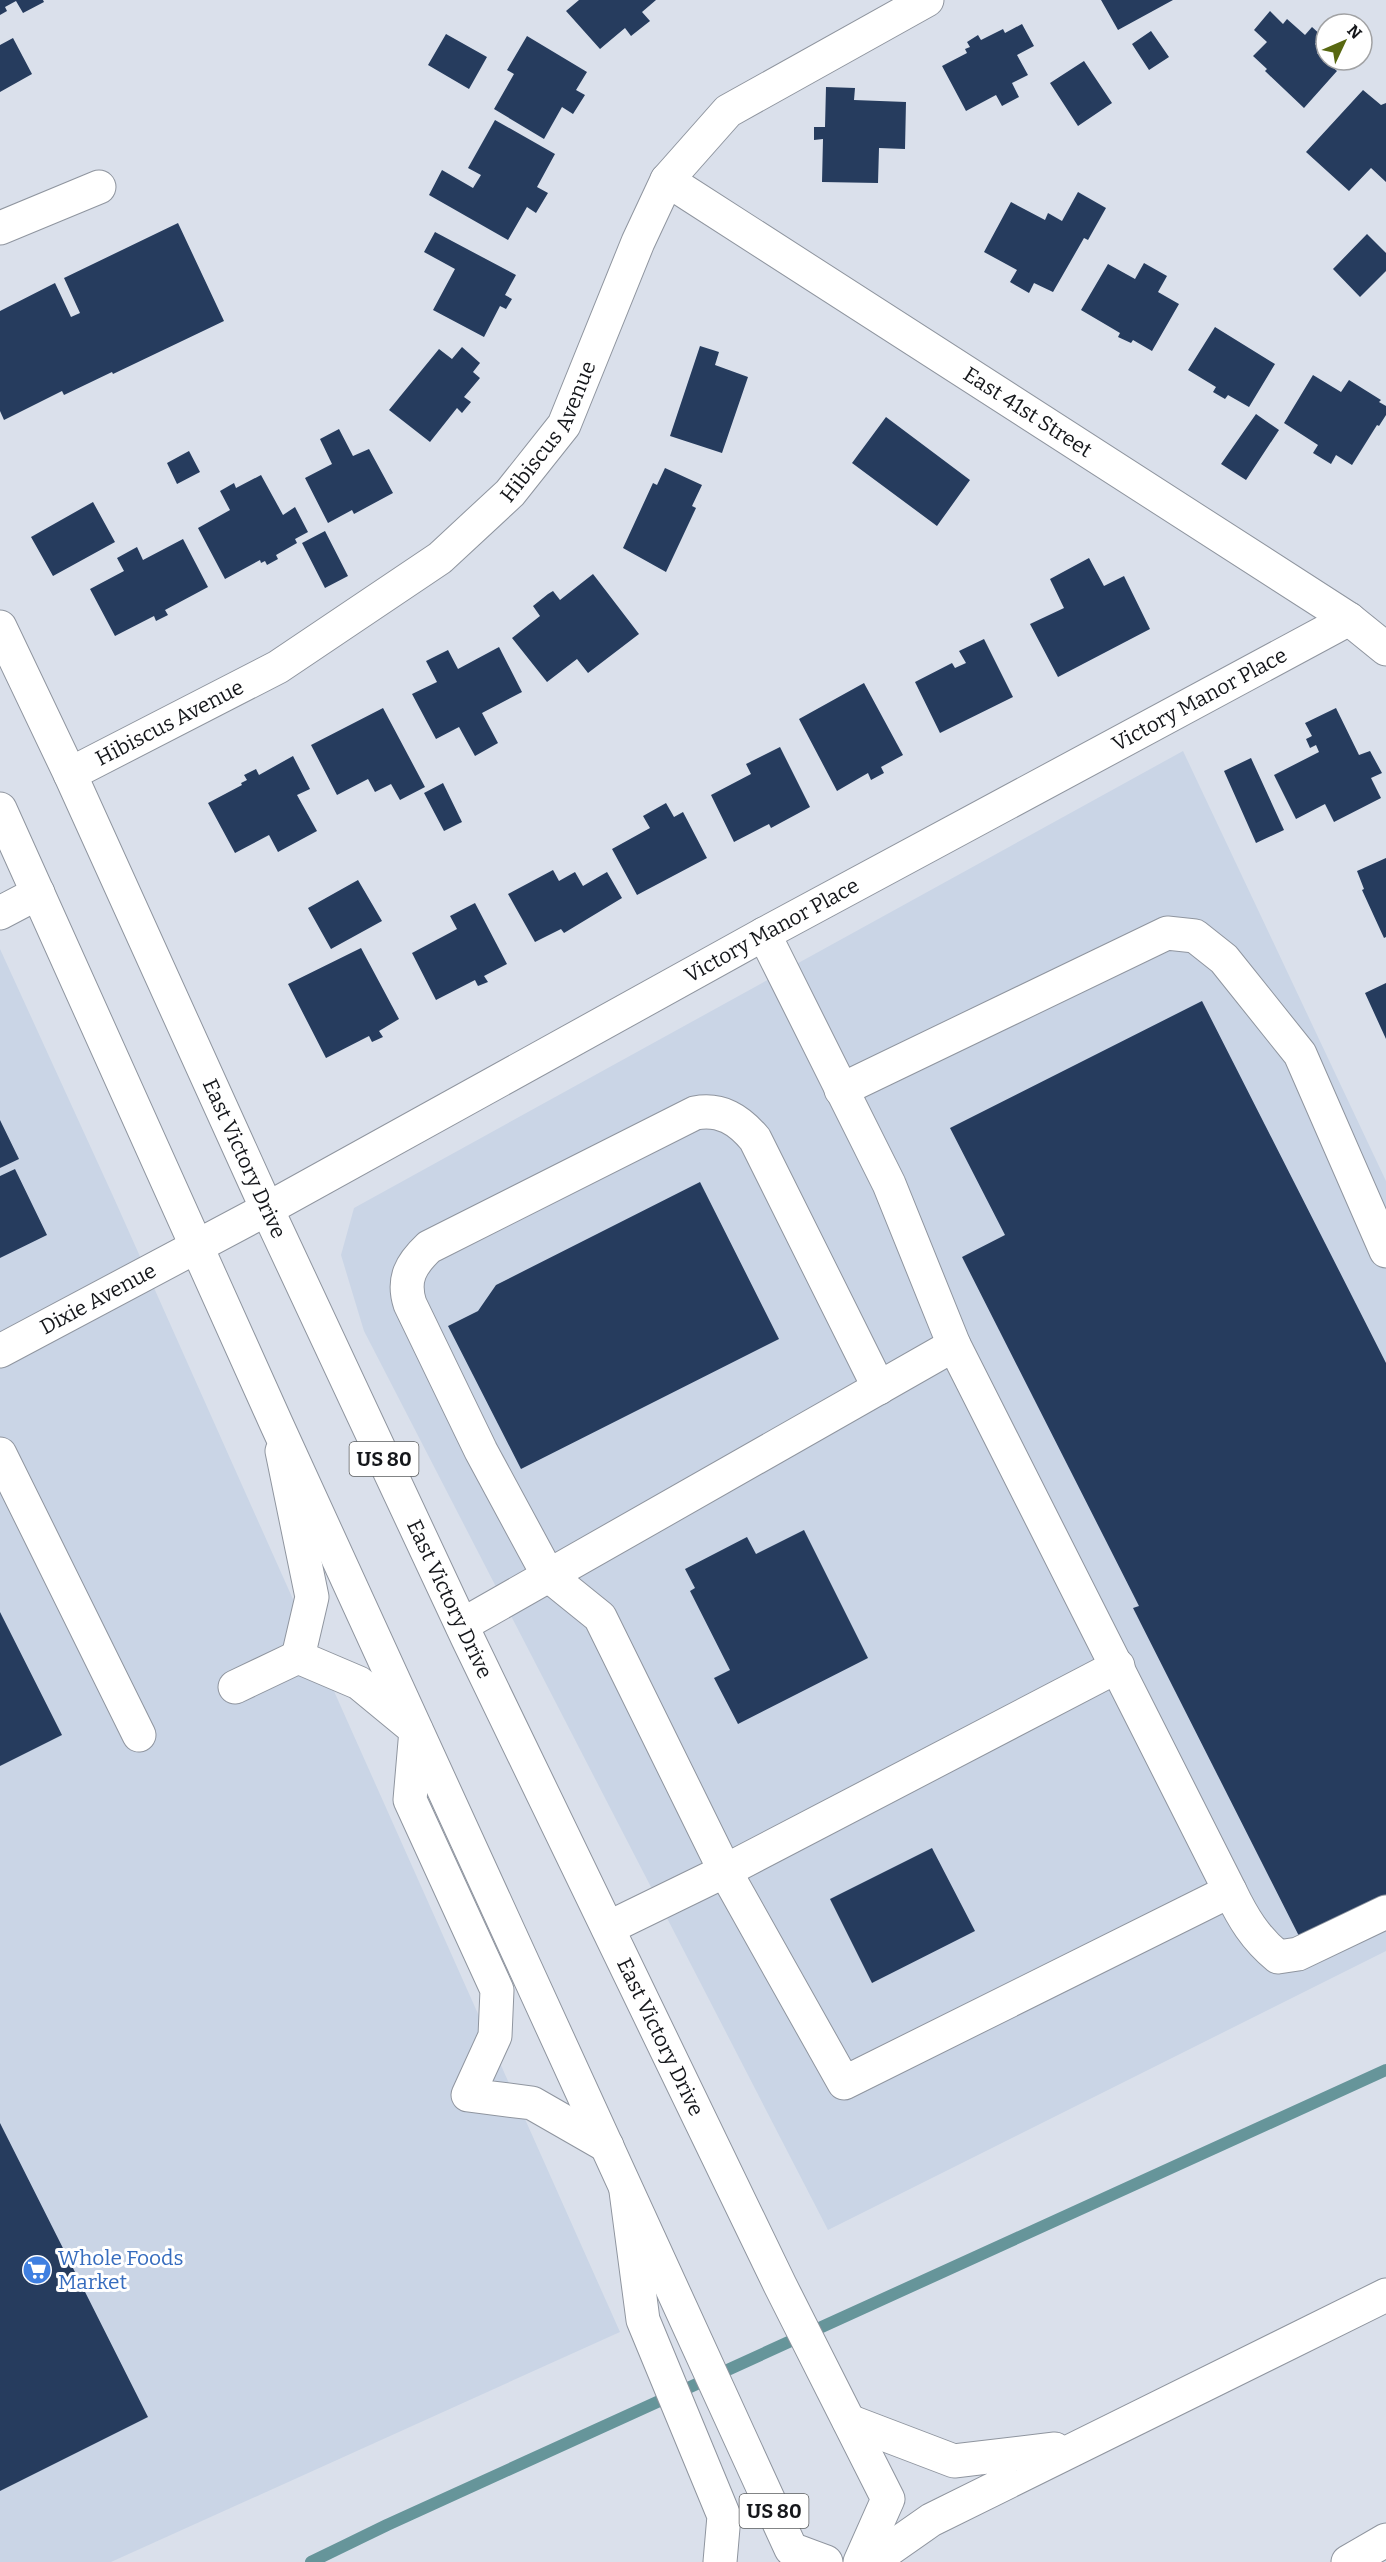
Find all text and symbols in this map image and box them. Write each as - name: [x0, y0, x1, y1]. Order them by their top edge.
- north arrow: [1314, 12, 1374, 72]
- text: N: [1343, 21, 1366, 43]
- street label: Hibiscus Avenue: [495, 357, 602, 508]
- street label: East 41st Street: [958, 361, 1097, 463]
- street label: Victory Manor Place: [1108, 642, 1291, 757]
- street label: Hibiscus Avenue: [91, 674, 248, 772]
- street label: Victory Manor Place: [680, 872, 863, 988]
- street label: East Victory Drive: [197, 1075, 292, 1242]
- street label: Dixie Avenue: [36, 1257, 160, 1340]
- road number: US 80: [350, 1442, 418, 1476]
- street label: East Victory Drive: [401, 1516, 498, 1683]
- street label: East Victory Drive: [611, 1954, 709, 2120]
- place label: Whole Foods Market: [58, 2245, 184, 2295]
- supermarket icon: Whole Foods Market: [21, 2254, 53, 2286]
- road number: US 80: [740, 2494, 808, 2528]

